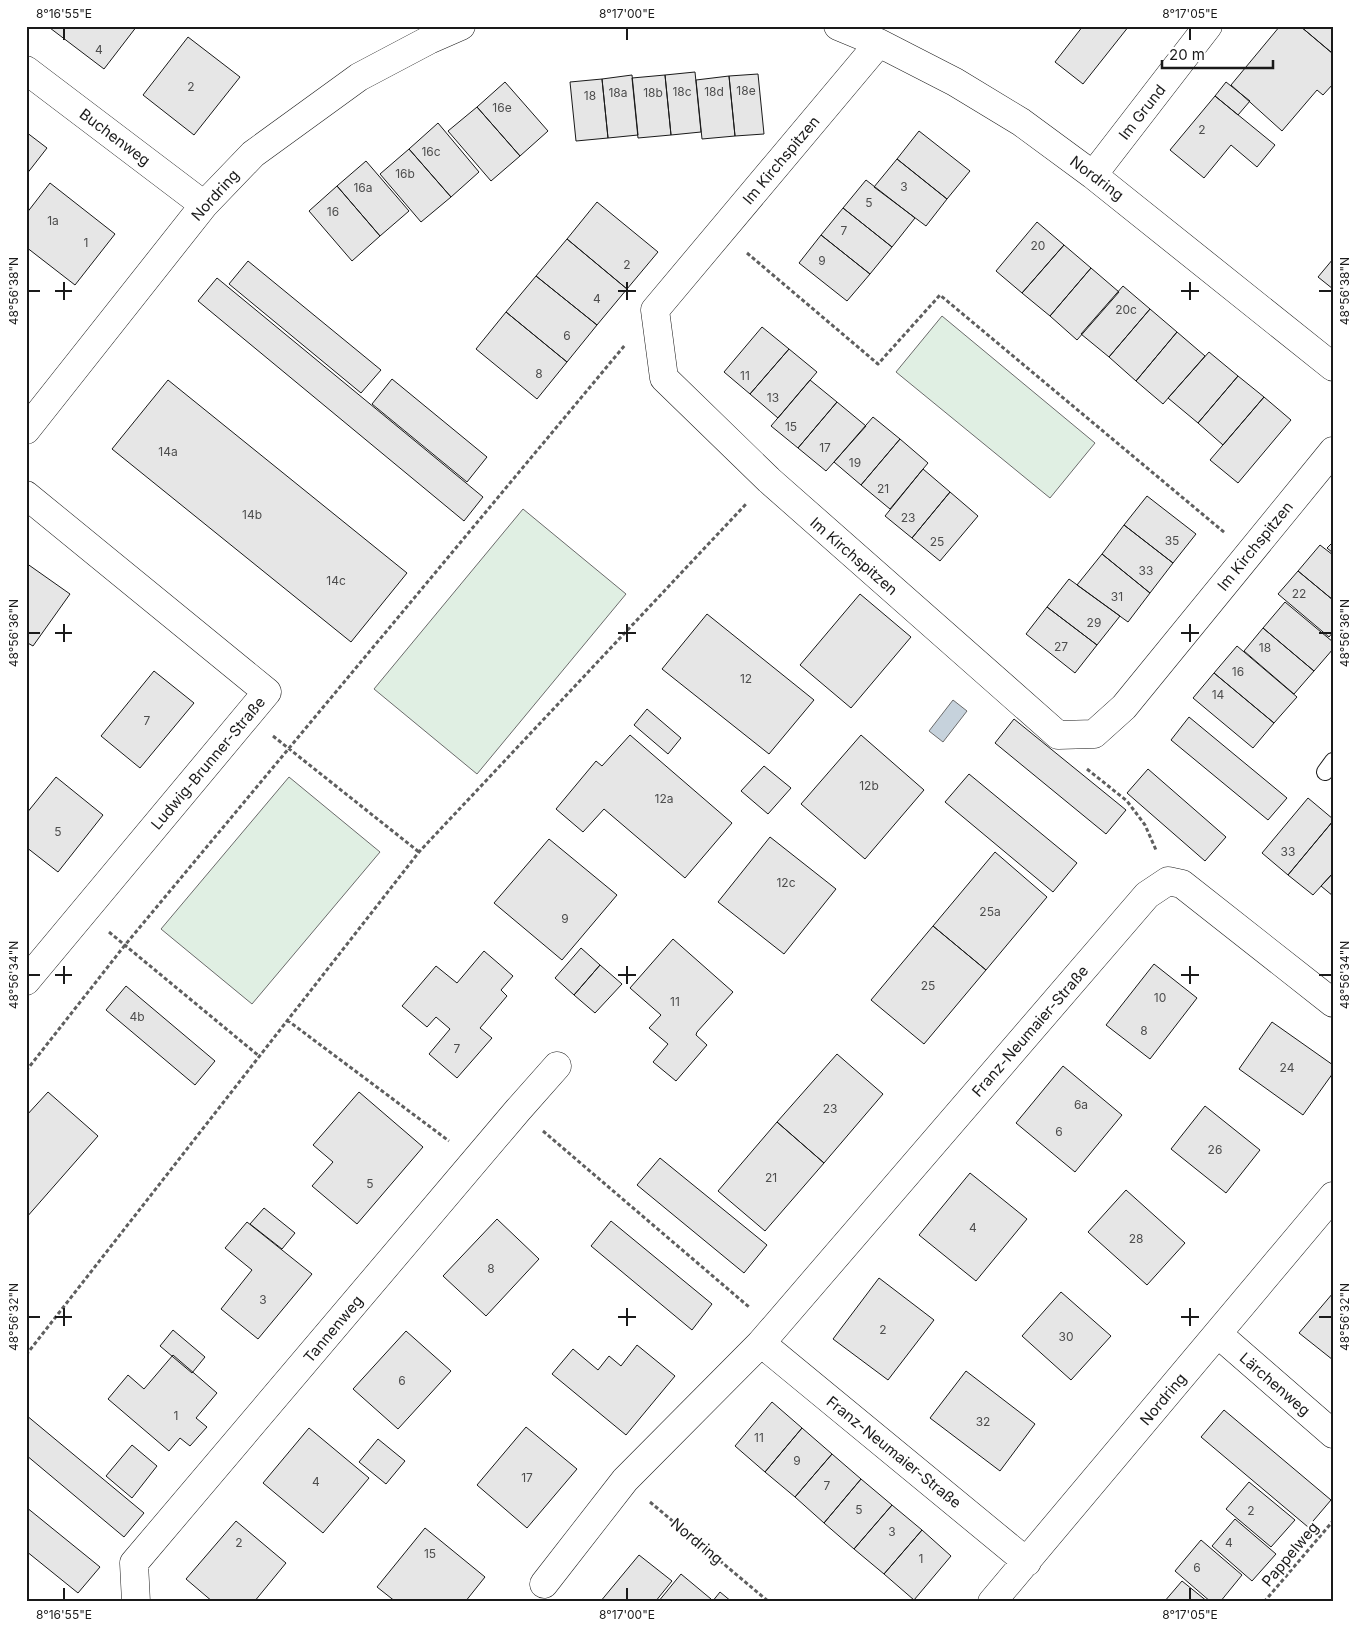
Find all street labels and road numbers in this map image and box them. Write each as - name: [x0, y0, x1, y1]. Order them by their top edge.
- street label: Im Grund: [1114, 80, 1170, 144]
- street label: Buchenweg: [76, 104, 154, 170]
- street label: Im Kirchspitzen: [739, 112, 823, 208]
- street label: Nordring: [1066, 152, 1128, 204]
- street label: Nordring: [187, 165, 243, 225]
- street label: Im Kirchspitzen: [1213, 497, 1297, 595]
- street label: Im Kirchspitzen: [806, 513, 902, 599]
- street label: Ludwig-Brunner-Straße: [147, 693, 269, 833]
- street label: Franz-Neumaier-Straße: [968, 961, 1092, 1101]
- street label: Tannenweg: [299, 1291, 367, 1367]
- street label: Lärchenweg: [1236, 1348, 1314, 1420]
- street label: Nordring: [1136, 1369, 1190, 1429]
- street label: Franz-Neumaier-Straße: [823, 1392, 965, 1512]
- street label: Nordring: [667, 1514, 727, 1568]
- street label: Pappelweg: [1257, 1518, 1323, 1590]

